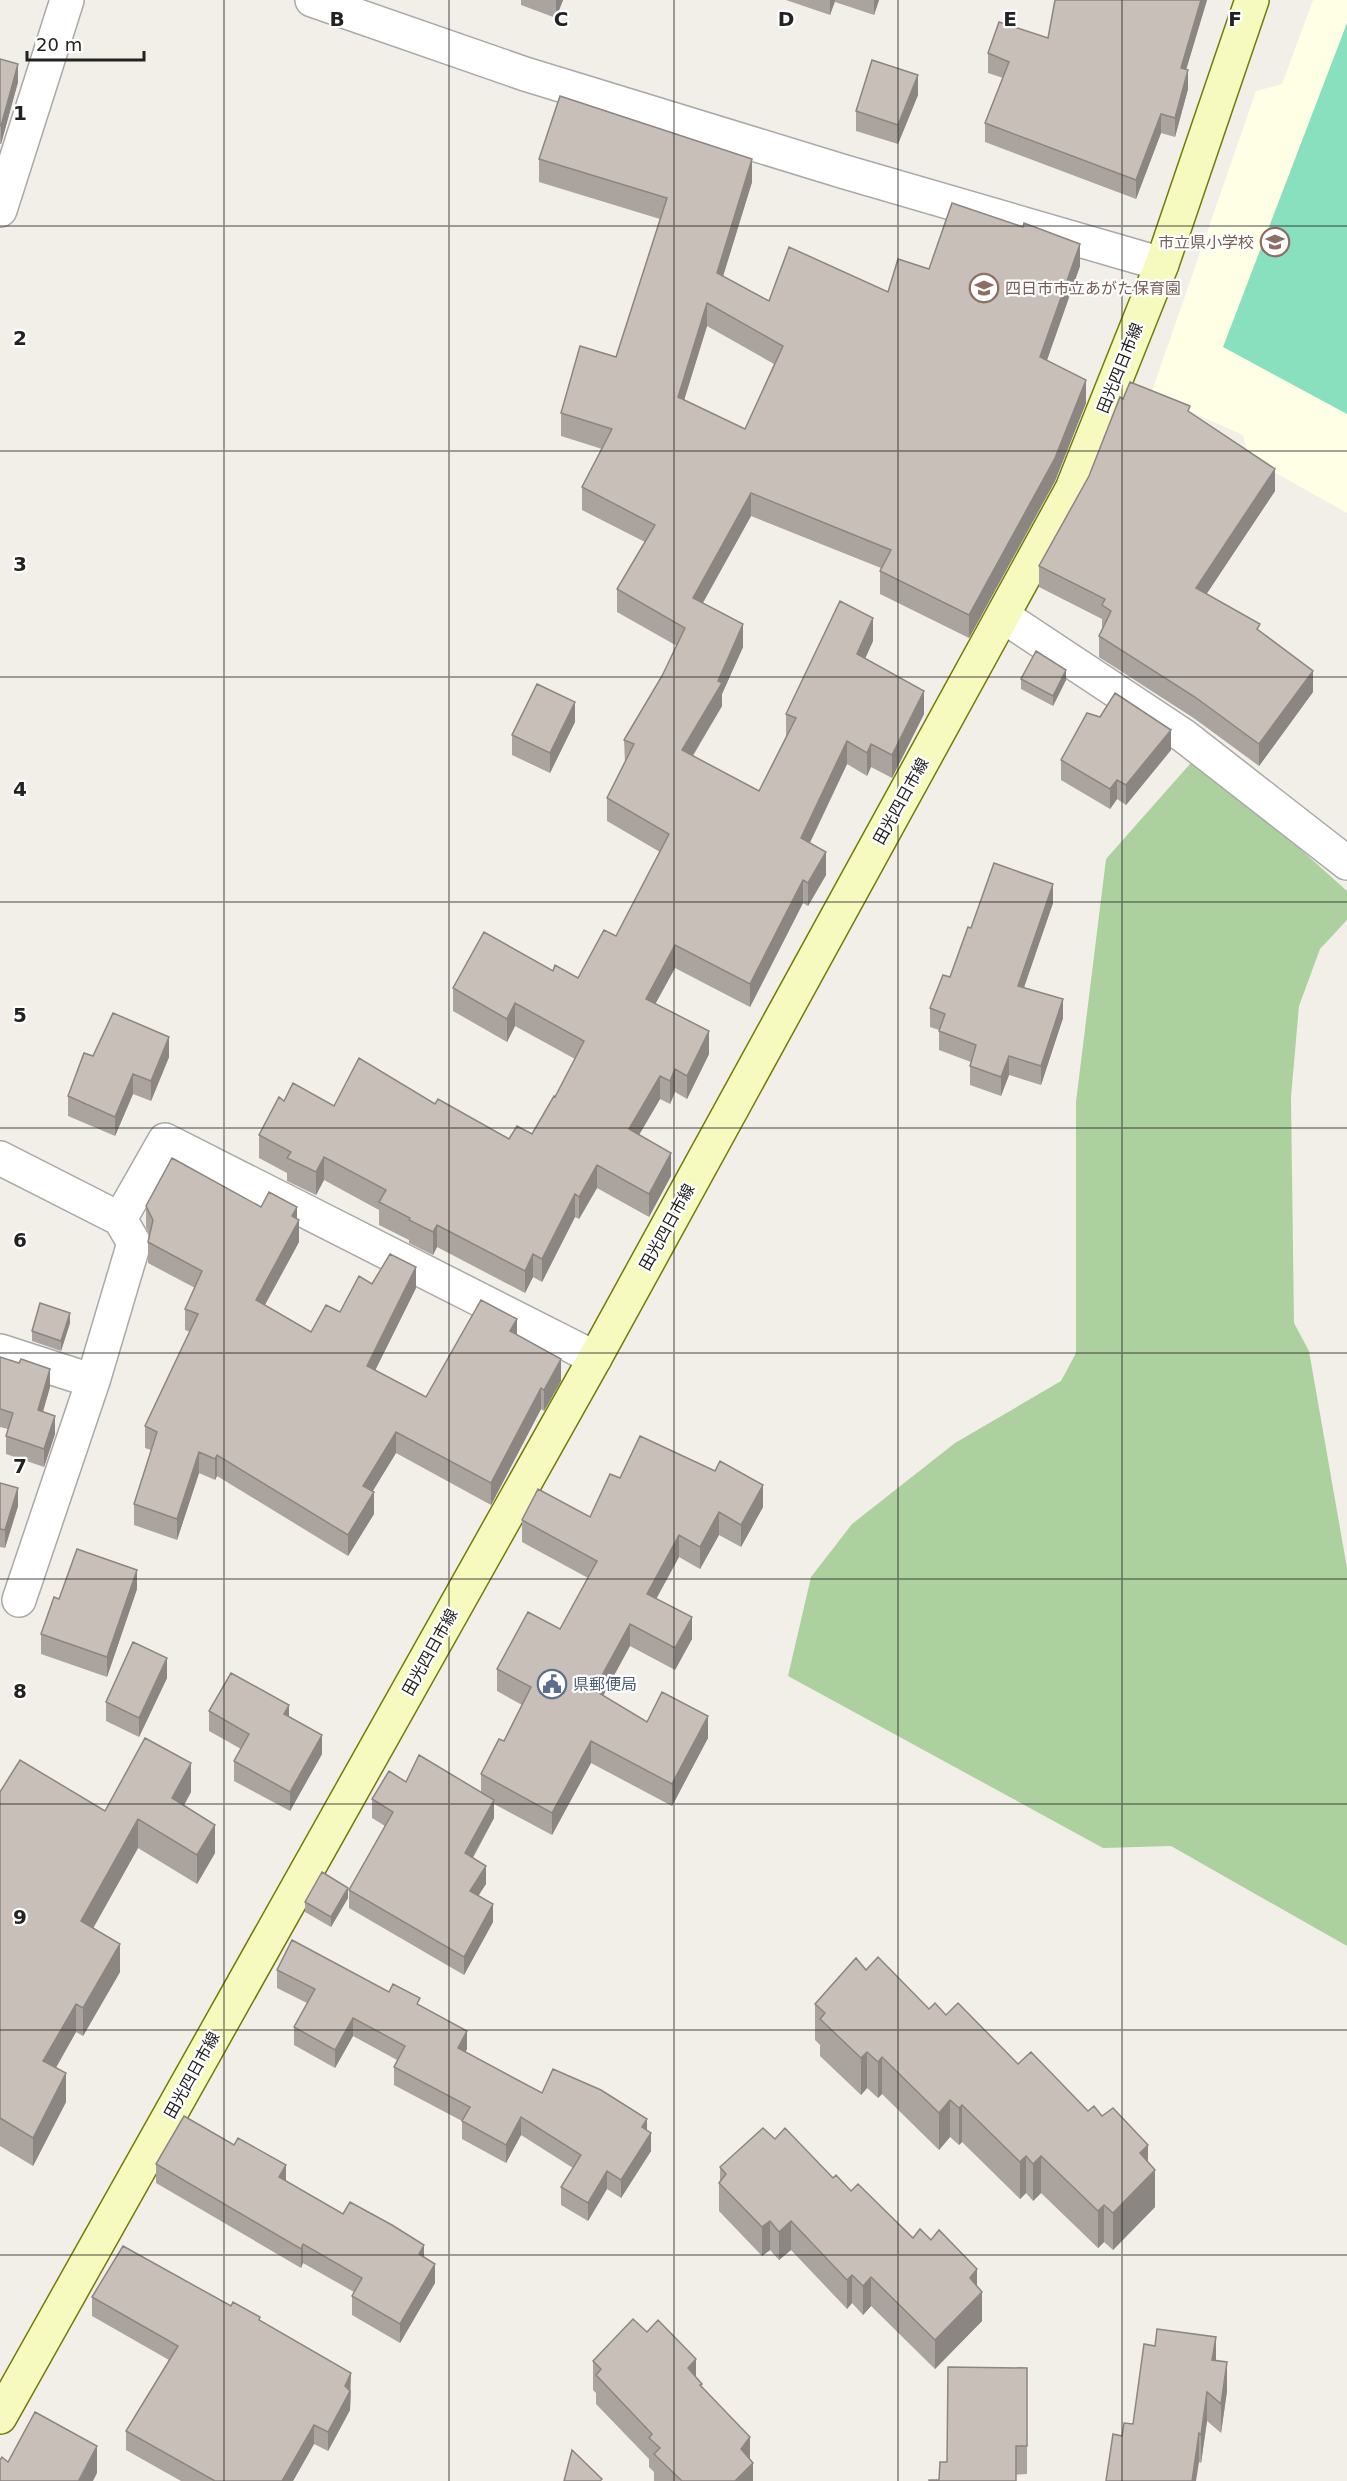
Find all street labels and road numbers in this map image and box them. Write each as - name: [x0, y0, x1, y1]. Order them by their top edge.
- street label: 田光四日市線: [1093, 320, 1147, 416]
- street label: 田光四日市線: [869, 754, 933, 848]
- street label: 田光四日市線: [635, 1180, 699, 1274]
- street label: 田光四日市線: [398, 1605, 462, 1699]
- street label: 田光四日市線: [160, 2028, 224, 2122]

